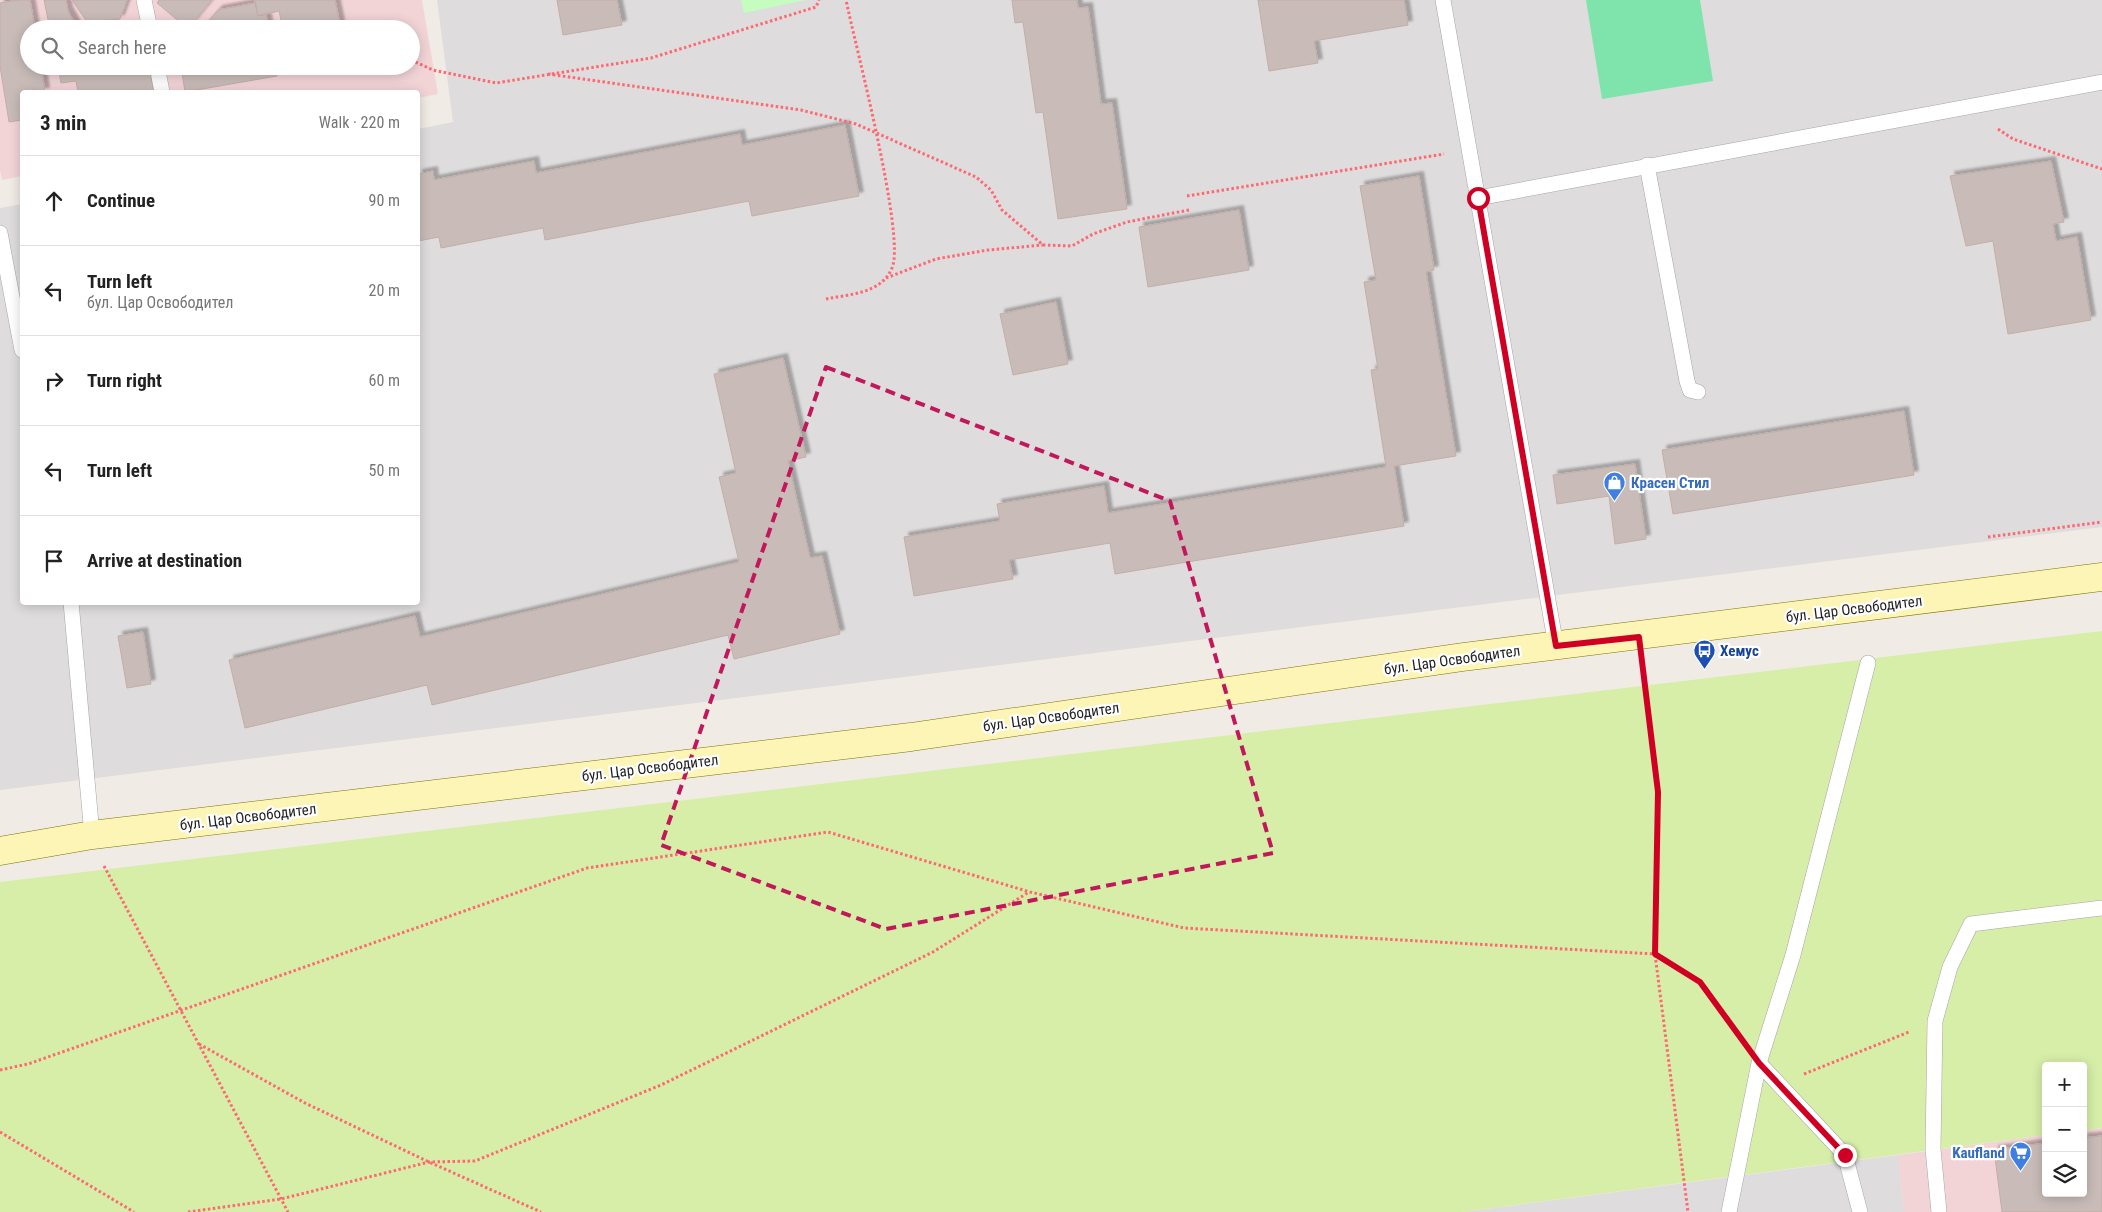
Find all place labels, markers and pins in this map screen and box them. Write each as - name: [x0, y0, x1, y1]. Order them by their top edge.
- shop icon: Красен Стил: [1603, 471, 1627, 502]
- place label: Красен Стил: [1631, 474, 1709, 492]
- bus stop icon: Хемус: [1692, 639, 1716, 670]
- place label: Хемус: [1720, 642, 1759, 660]
- supermarket icon: Kaufland: [2009, 1141, 2033, 1172]
- place label: Kaufland: [1952, 1144, 2005, 1162]

